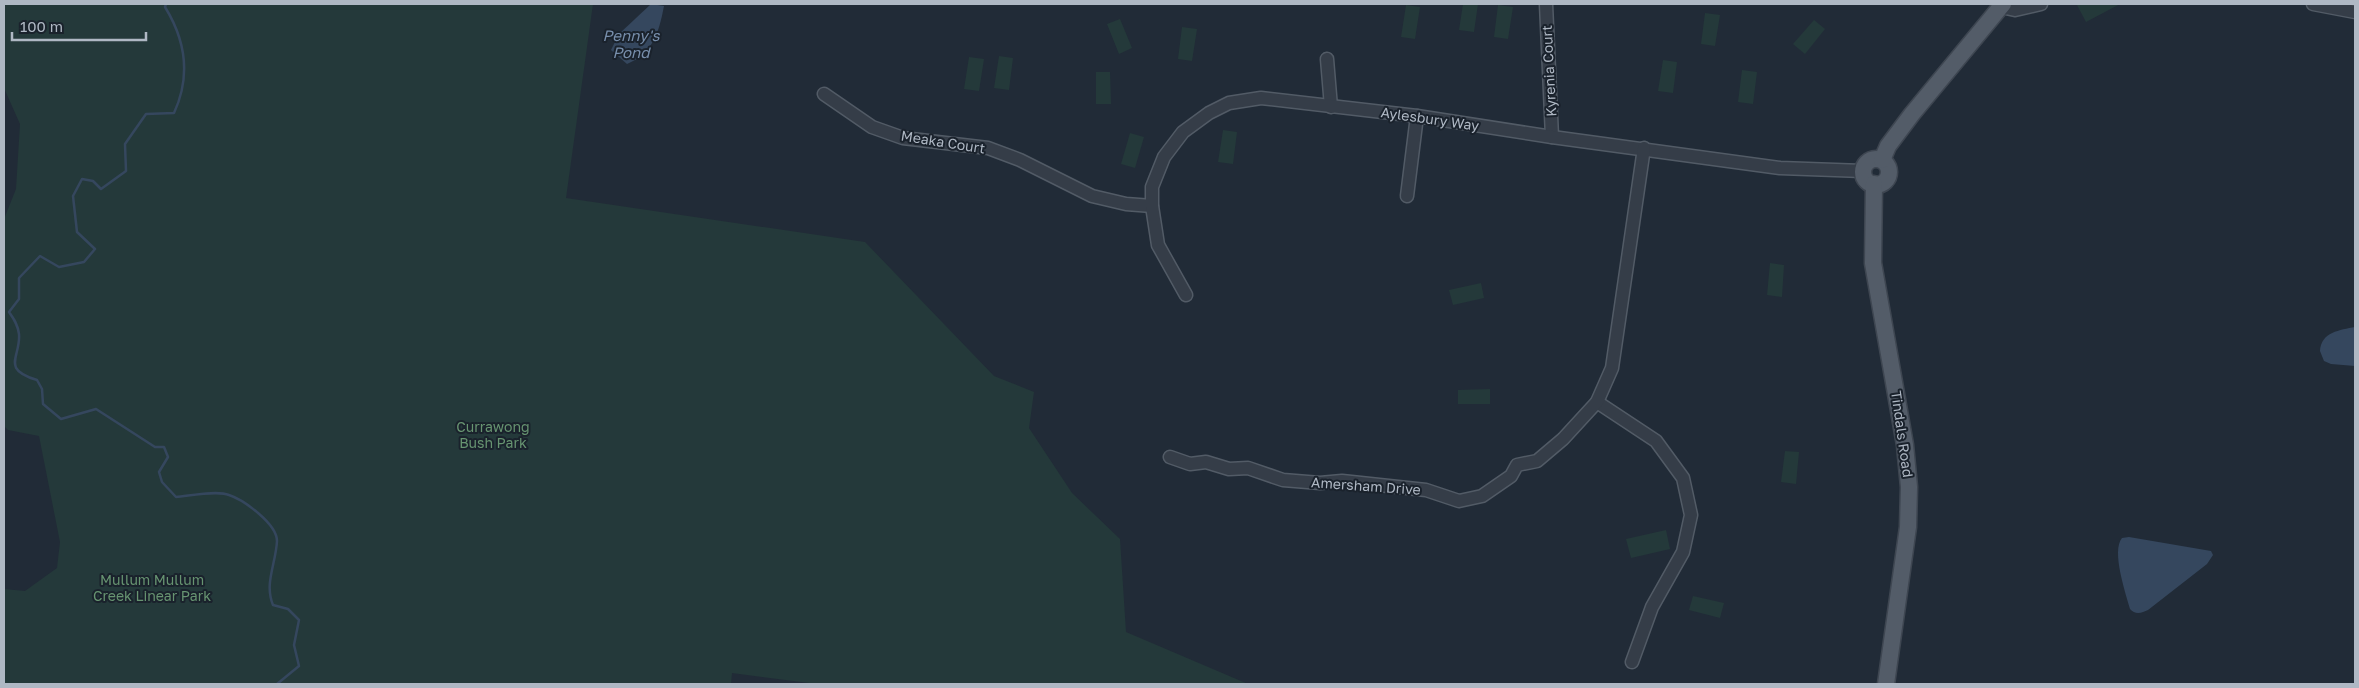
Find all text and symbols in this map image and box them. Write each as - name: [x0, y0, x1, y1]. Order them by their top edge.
- scale bar: [12, 10, 146, 42]
- text: 100 m: [20, 17, 63, 35]
- street label: Kyrenia Court: [1538, 25, 1559, 117]
- water label: Penny's Pond: [603, 26, 660, 61]
- street label: Aylesbury Way: [1380, 103, 1480, 134]
- street label: Meaka Court: [900, 126, 986, 157]
- street label: Tindals Road: [1888, 390, 1917, 478]
- park label: Currawong Bush Park: [456, 418, 530, 451]
- street label: Amersham Drive: [1311, 473, 1421, 498]
- park label: Mullum Mullum Creek Linear Park: [93, 571, 211, 604]

